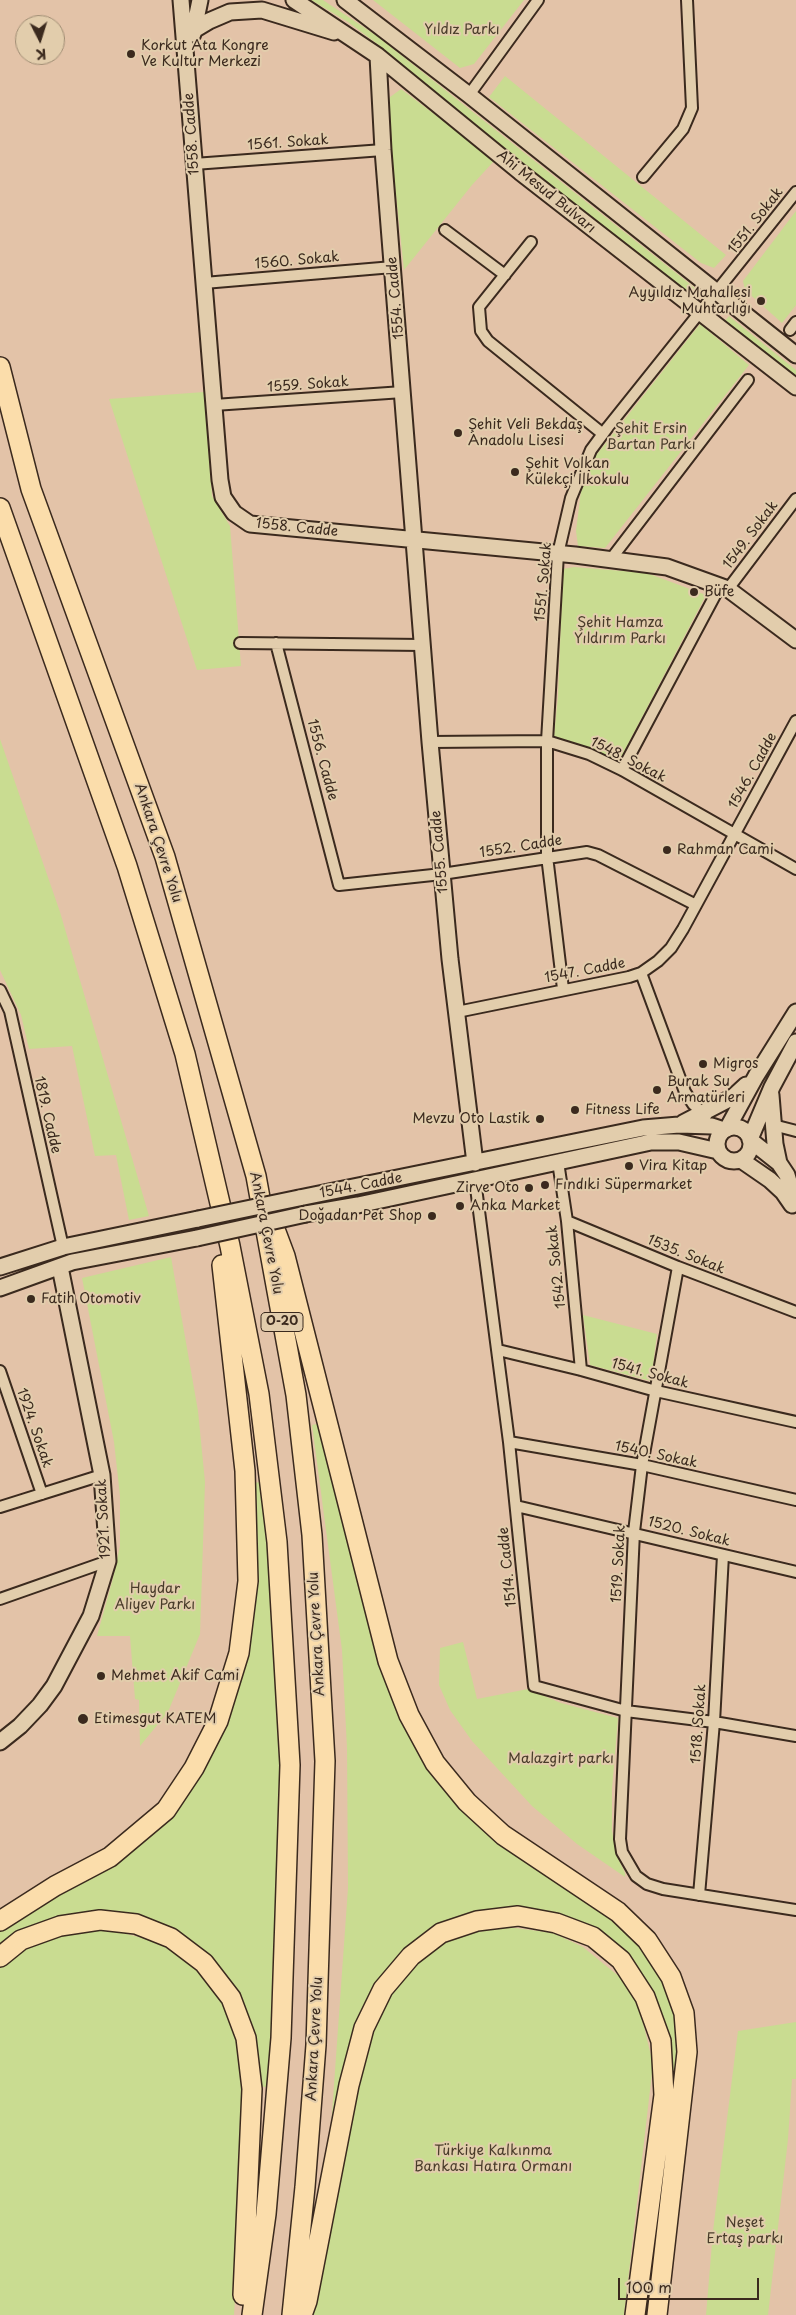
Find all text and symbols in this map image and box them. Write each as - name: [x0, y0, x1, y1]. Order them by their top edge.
- north arrow: [15, 15, 65, 65]
- park label: Yıldız Parkı: [424, 22, 500, 38]
- place label: Korkut Ata Kongre Ve Kultur Merkezi: [141, 38, 269, 70]
- text: K: [35, 44, 47, 65]
- marker: Korkut Ata Kongre Ve Kultur Merkezi: [125, 48, 137, 60]
- street label: 1558. Cadde: [181, 92, 203, 176]
- street label: 1561. Sokak: [247, 132, 329, 154]
- street label: Ahi Mesud Bulvarı: [493, 147, 599, 237]
- street label: 1551. Sokak: [725, 184, 787, 258]
- street label: 1560. Sokak: [254, 249, 340, 273]
- street label: 1554. Cadde: [384, 256, 408, 340]
- place label: Ayyıldız Mahallesi Muhtarlığı: [628, 285, 751, 318]
- marker: Ayyıldız Mahallesi Muhtarlığı: [755, 295, 767, 307]
- street label: 1559. Sokak: [267, 374, 349, 396]
- place label: Şehit Veli Bekdaş Anadolu Lisesi: [468, 417, 583, 450]
- park label: Şehit Ersin Bartan Parkı: [606, 421, 696, 454]
- marker: Şehit Veli Bekdaş Anadolu Lisesi: [452, 427, 464, 439]
- place label: Şehit Volkan Külekçi İlkokulu: [525, 456, 629, 488]
- marker: Şehit Volkan Külekçi İlkokulu: [509, 466, 521, 478]
- street label: 1549. Sokak: [720, 498, 782, 572]
- street label: 1558. Cadde: [255, 515, 339, 541]
- street label: 1551. Sokak: [532, 542, 556, 622]
- place label: Büfe: [704, 584, 734, 600]
- marker: Büfe: [688, 586, 700, 598]
- park label: Şehit Hamza Yıldırım Parkı: [574, 615, 666, 648]
- street label: 1556. Cadde: [303, 718, 341, 802]
- street label: 1546. Cadde: [725, 730, 781, 812]
- street label: 1548. Sokak: [587, 734, 669, 786]
- street label: Ankara Çevre Yolu: [131, 781, 185, 905]
- street label: 1555. Cadde: [428, 810, 452, 894]
- street label: 1552. Cadde: [479, 832, 563, 862]
- place label: Rahman Cami: [677, 842, 774, 858]
- marker: Rahman Cami: [661, 844, 673, 856]
- street label: 1547. Cadde: [543, 955, 627, 987]
- place label: Migros: [713, 1056, 758, 1072]
- marker: Migros: [697, 1058, 709, 1070]
- place label: Burak Su Armatürleri: [667, 1074, 745, 1106]
- street label: 1819. Cadde: [30, 1075, 64, 1155]
- marker: Burak Su Armatürleri: [651, 1084, 663, 1096]
- place label: Fitness Life: [585, 1102, 660, 1118]
- marker: Fitness Life: [569, 1104, 581, 1116]
- place label: Mevzu Oto Lastik: [412, 1111, 530, 1127]
- marker: Mevzu Oto Lastik: [534, 1113, 546, 1125]
- place label: Vira Kitap: [639, 1158, 707, 1174]
- marker: Vira Kitap: [623, 1160, 635, 1172]
- street label: Ankara Çevre Yolu: [246, 1170, 286, 1296]
- street label: 1544. Cadde: [318, 1170, 404, 1202]
- place label: Fındıki Süpermarket: [555, 1177, 692, 1193]
- marker: Fındıki Süpermarket: [539, 1179, 551, 1191]
- place label: Zirve Oto: [456, 1180, 519, 1196]
- marker: Zirve Oto: [523, 1182, 535, 1194]
- place label: Anka Market: [470, 1198, 560, 1214]
- marker: Anka Market: [454, 1200, 466, 1212]
- place label: Doğadan Pet Shop: [298, 1208, 422, 1224]
- marker: Doğadan Pet Shop: [426, 1210, 438, 1222]
- street label: 1542. Sokak: [544, 1224, 570, 1310]
- street label: 1535. Sokak: [645, 1232, 727, 1278]
- place label: Fatih Otomotiv: [41, 1291, 141, 1307]
- marker: Fatih Otomotiv: [25, 1293, 37, 1305]
- road number: O-20: [261, 1312, 303, 1331]
- street label: 1541. Sokak: [609, 1356, 691, 1392]
- street label: 1924. Sokak: [13, 1386, 55, 1470]
- street label: 1540. Sokak: [613, 1438, 699, 1472]
- street label: 1921. Sokak: [94, 1478, 114, 1560]
- street label: 1520. Sokak: [646, 1514, 732, 1550]
- street label: 1519. Sokak: [609, 1525, 629, 1603]
- street label: 1514. Cadde: [495, 1526, 521, 1608]
- street label: Ankara Çevre Yolu: [305, 1571, 329, 1697]
- park label: Haydar Aliyev Parkı: [115, 1581, 195, 1614]
- place label: Mehmet Akif Cami: [111, 1668, 239, 1684]
- marker: Mehmet Akif Cami: [95, 1670, 107, 1682]
- street label: 1518. Sokak: [688, 1683, 710, 1765]
- place label: Etimesgut KATEM: [94, 1711, 216, 1727]
- marker: Etimesgut KATEM: [76, 1712, 90, 1726]
- park label: Malazgirt parkı: [508, 1751, 614, 1767]
- street label: Ankara Çevre Yolu: [303, 1976, 327, 2102]
- park label: Türkiye Kalkınma Bankası Hatıra Ormanı: [414, 2143, 572, 2176]
- park label: Neşet Ertaş parkı: [707, 2215, 783, 2248]
- scale bar: [621, 2268, 762, 2300]
- text: 100 m: [626, 2275, 672, 2298]

